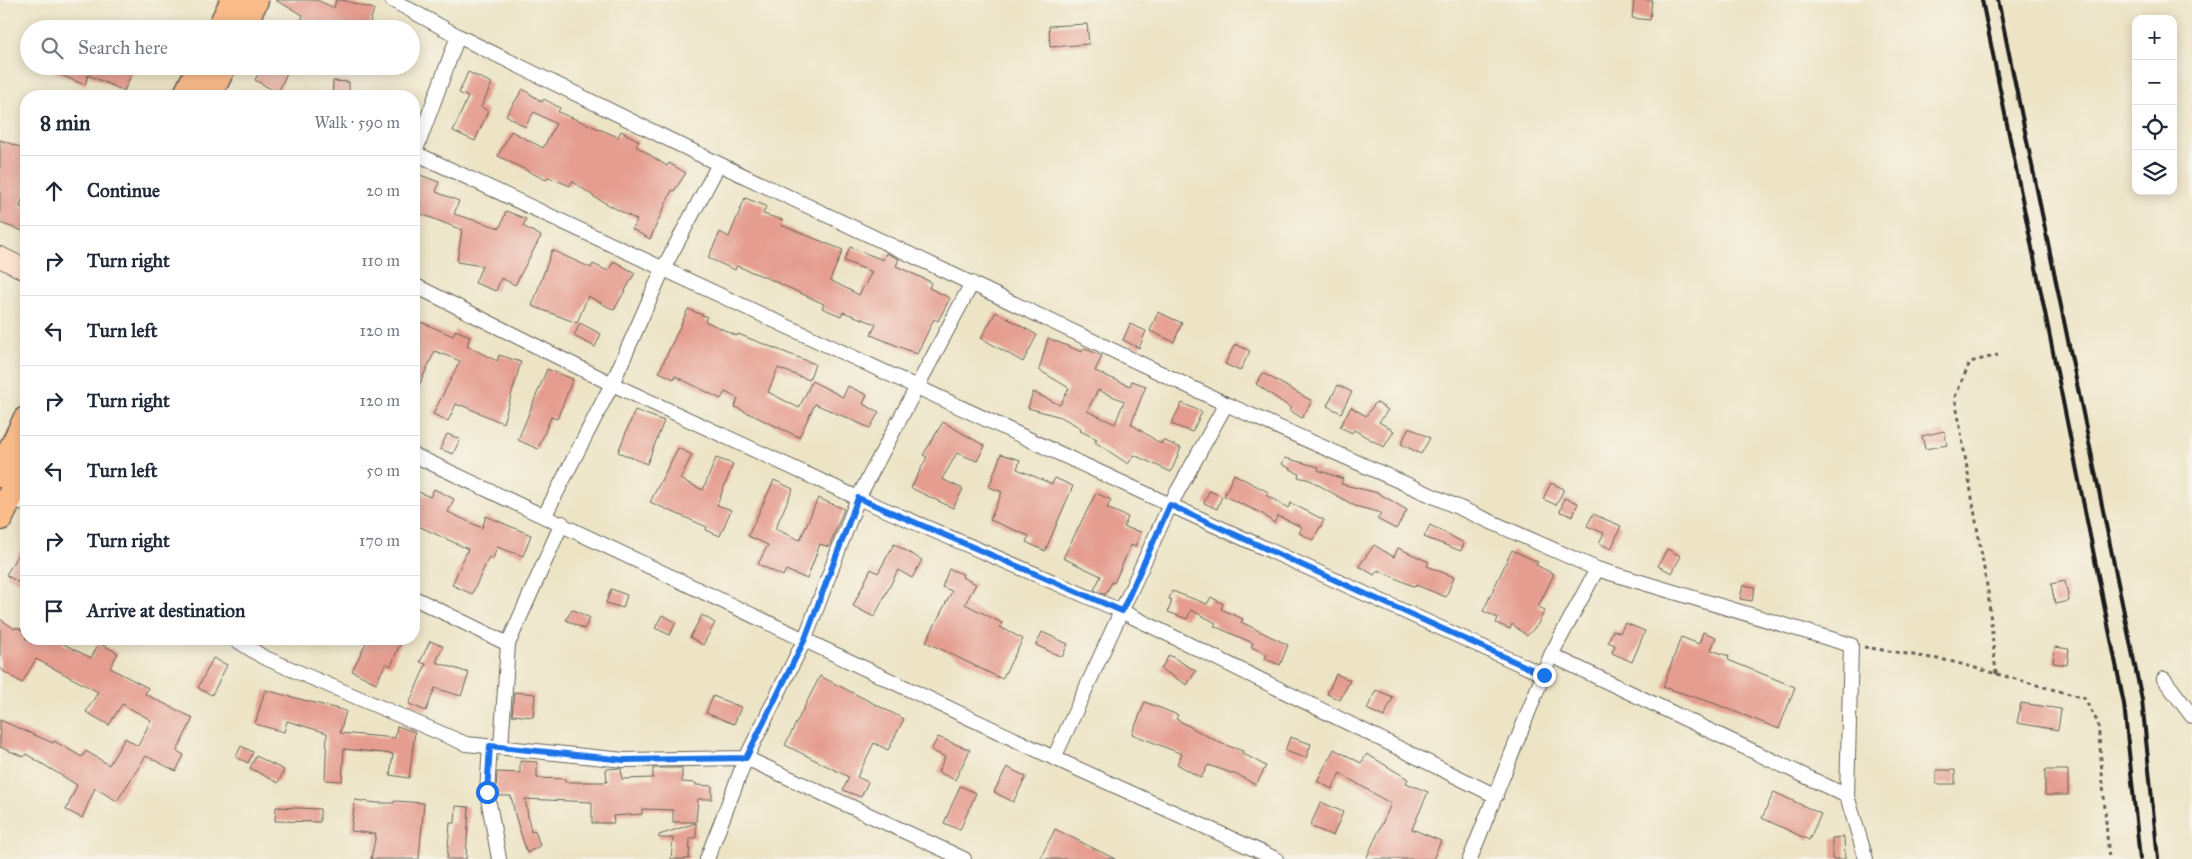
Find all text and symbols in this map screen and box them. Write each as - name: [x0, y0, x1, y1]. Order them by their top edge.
- map controls: [2132, 15, 2177, 195]
- button: +: [2132, 15, 2177, 60]
- search box: [20, 20, 420, 75]
- icon: search: [38, 34, 66, 62]
- text: Search here: [78, 36, 168, 59]
- button: −: [2132, 60, 2177, 105]
- button: locate: [2132, 105, 2177, 150]
- text: 8 min: [40, 110, 90, 136]
- text: Walk · 590 m: [314, 113, 400, 132]
- button: layers: [2132, 150, 2177, 195]
- icon: ahead: [40, 177, 68, 205]
- text: Continue: [87, 179, 160, 202]
- text: 20 m: [366, 181, 400, 200]
- icon: right: [40, 247, 68, 275]
- text: Turn right: [87, 249, 170, 272]
- text: 110 m: [361, 251, 400, 270]
- icon: left: [40, 317, 68, 345]
- text: Turn left: [87, 319, 157, 342]
- text: 120 m: [360, 321, 400, 340]
- icon: right: [40, 387, 68, 415]
- text: Turn right: [87, 389, 170, 412]
- text: 120 m: [360, 391, 400, 410]
- icon: left: [40, 457, 68, 485]
- text: Turn left: [87, 459, 157, 482]
- text: 50 m: [366, 461, 400, 480]
- icon: right: [40, 527, 68, 555]
- text: Turn right: [87, 529, 170, 552]
- text: 170 m: [359, 531, 400, 550]
- icon: arrive: [40, 597, 68, 625]
- text: Arrive at destination: [87, 599, 245, 622]
- route end: [1533, 664, 1556, 687]
- route start: [476, 781, 499, 804]

